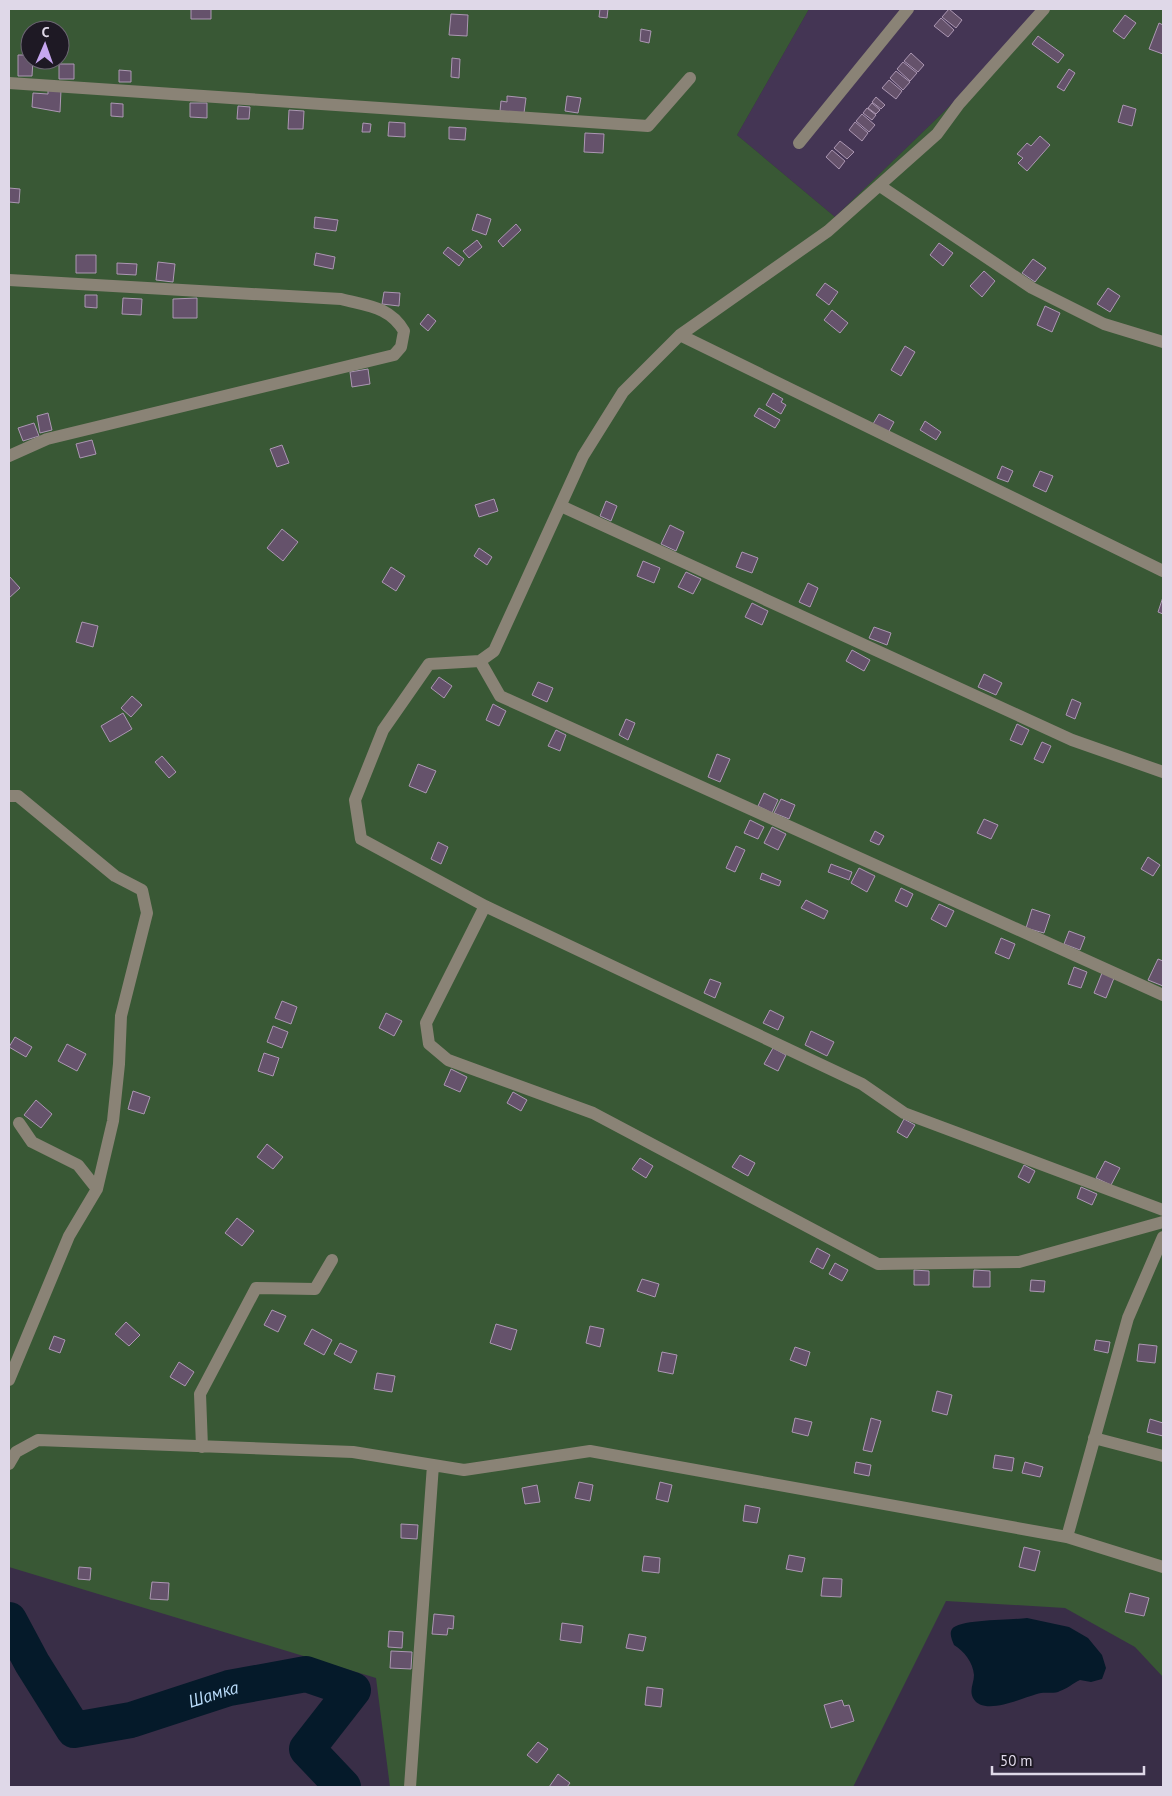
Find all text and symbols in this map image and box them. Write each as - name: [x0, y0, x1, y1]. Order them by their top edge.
- north arrow: [20, 20, 70, 70]
- text: С: [41, 23, 50, 41]
- water label: Шамка: [185, 1675, 240, 1712]
- scale bar: [992, 1744, 1144, 1776]
- text: 50 m: [1000, 1751, 1033, 1770]

